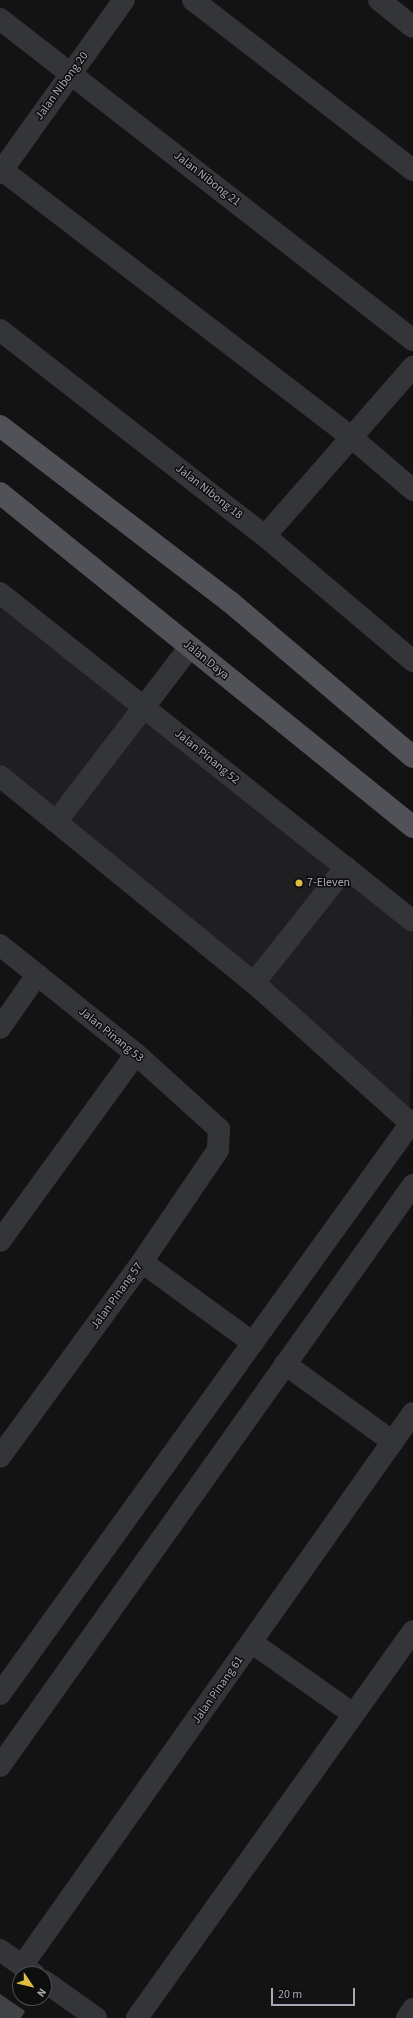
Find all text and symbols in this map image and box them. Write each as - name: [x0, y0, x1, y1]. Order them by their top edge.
- street label: Jalan Nibong 20: [32, 49, 92, 123]
- street label: Jalan Nibong 21: [171, 148, 243, 210]
- street label: Jalan Nibong 18: [173, 461, 245, 523]
- street label: Jalan Daya: [180, 637, 232, 683]
- street label: Jalan Pinang 52: [172, 726, 242, 788]
- place label: 7-Eleven: [307, 876, 350, 890]
- marker: 7-Eleven: [294, 878, 304, 888]
- street label: Jalan Pinang 53: [76, 1004, 146, 1066]
- street label: Jalan Pinang 57: [88, 1260, 146, 1332]
- street label: Jalan Pinang 61: [189, 1653, 247, 1727]
- north arrow: [12, 1966, 52, 2006]
- scale bar: [273, 1980, 357, 2006]
- text: N: [33, 1985, 50, 2000]
- text: 20 m: [278, 1986, 302, 2003]

